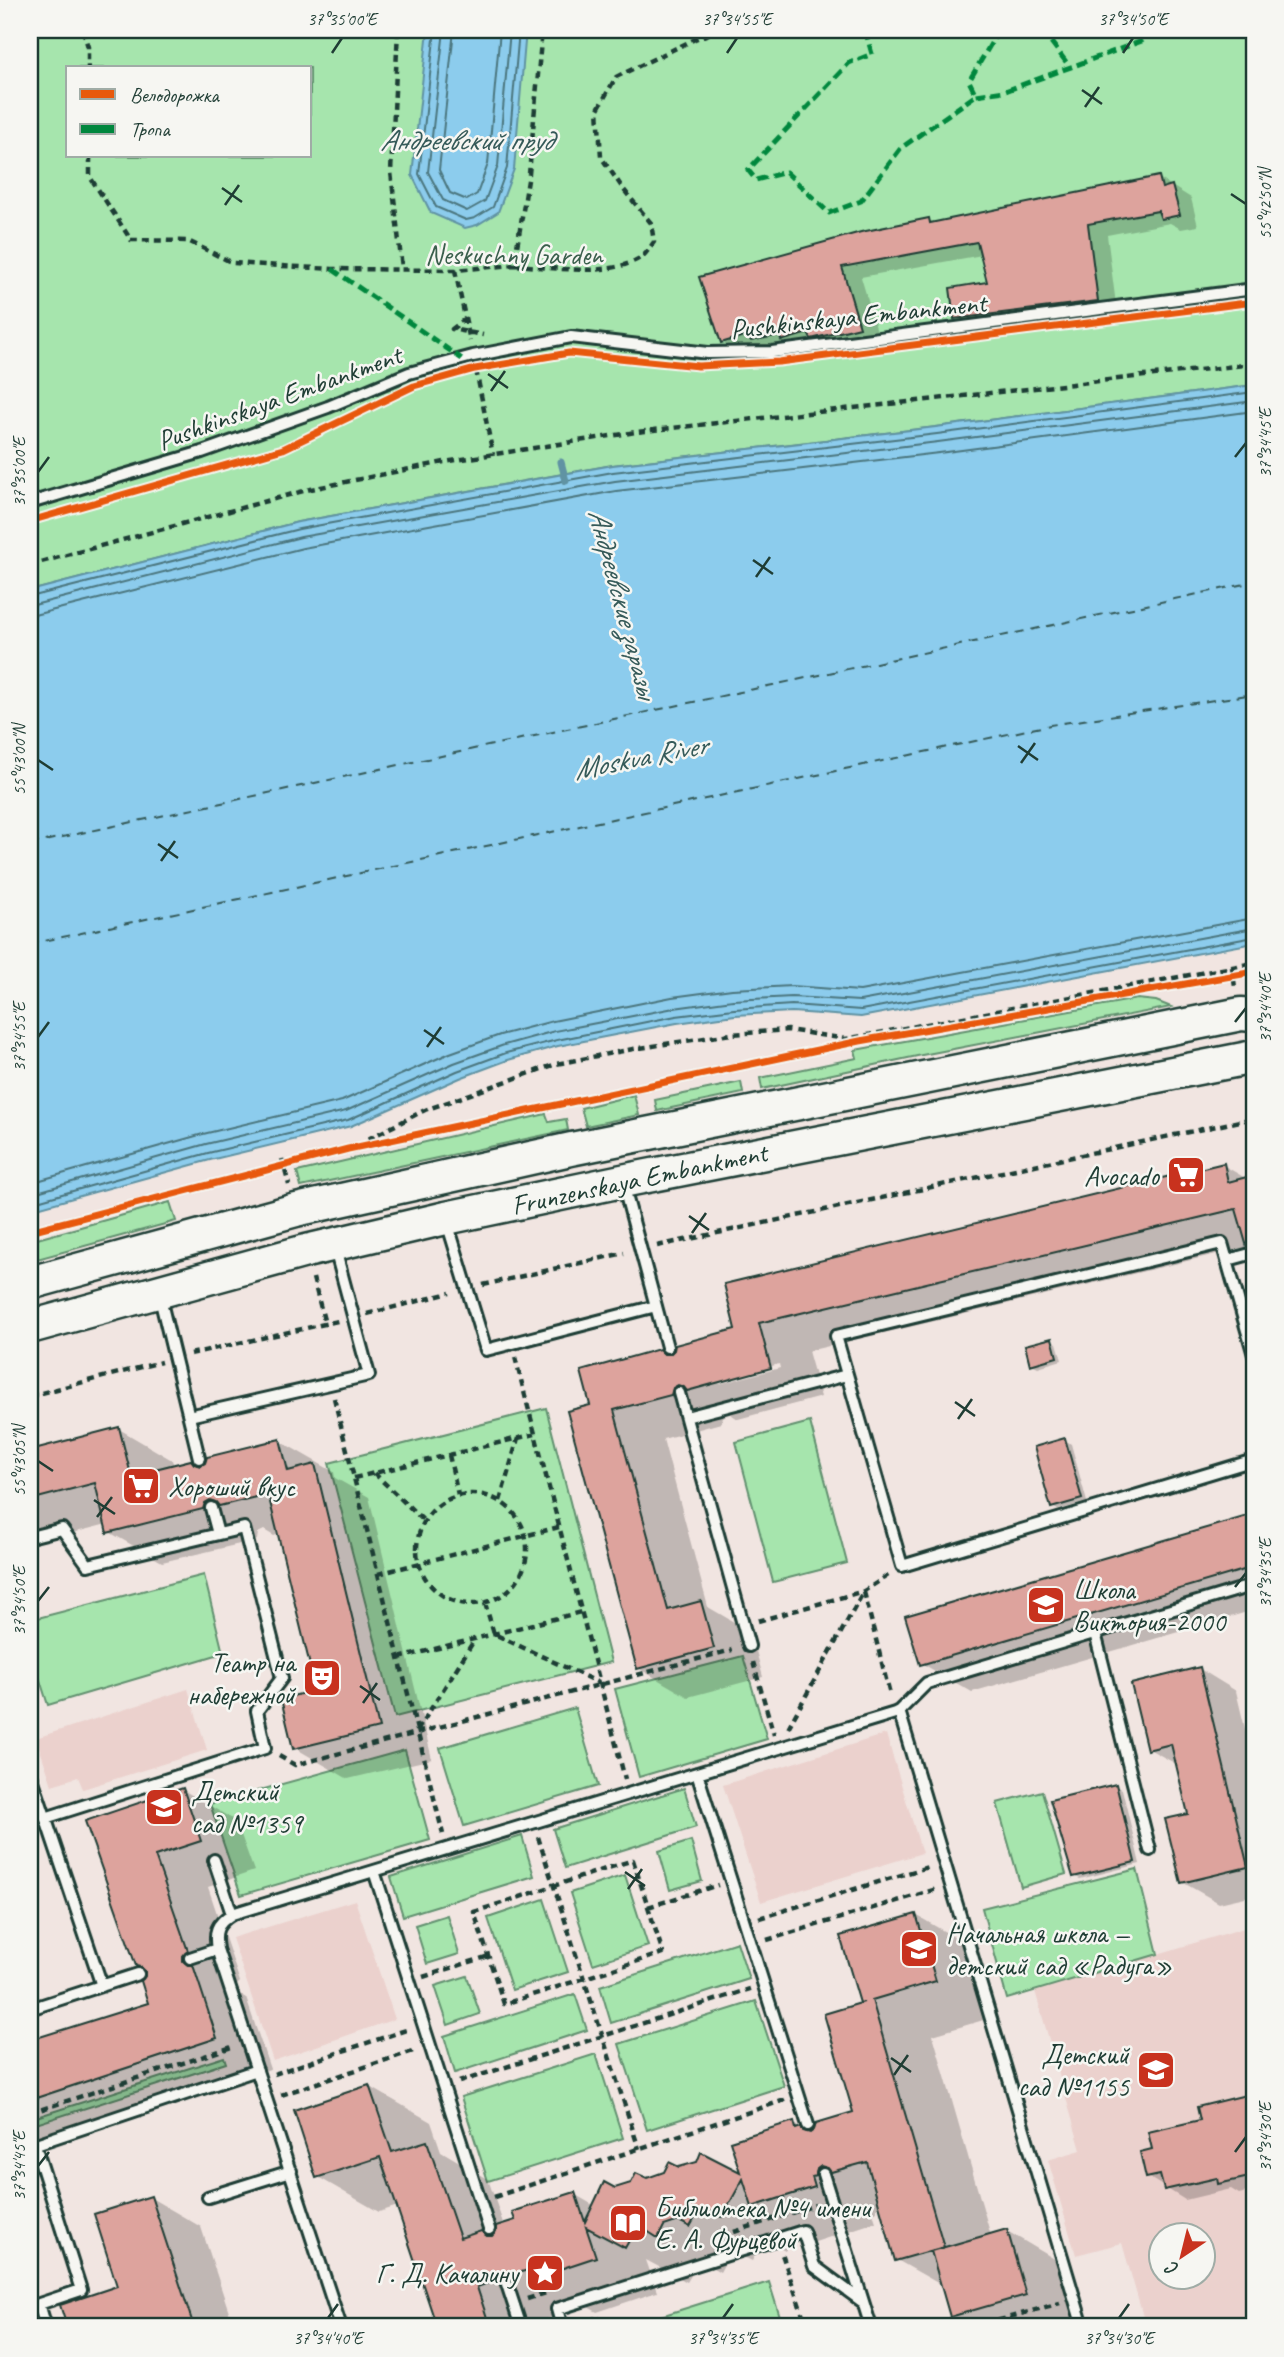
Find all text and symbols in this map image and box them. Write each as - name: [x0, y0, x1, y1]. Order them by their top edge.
- text: 37°35'00"E: [307, 8, 379, 30]
- text: 37°34'55"E: [702, 8, 774, 30]
- text: 37°34'50"E: [1098, 8, 1170, 30]
- legend: [66, 66, 312, 158]
- text: Велодорожка: [130, 82, 220, 108]
- text: Тропа: [130, 116, 171, 142]
- water label: Андреевский пруд: [380, 121, 558, 159]
- text: 55°42'50"N: [1254, 165, 1276, 239]
- park label: Neskuchny Garden: [425, 237, 604, 272]
- street label: Pushkinskaya Embankment: [728, 284, 990, 346]
- street label: Pushkinskaya Embankment: [152, 336, 409, 458]
- text: 37°34'45"E: [1254, 406, 1276, 478]
- text: 37°35'00"E: [8, 435, 30, 507]
- water label: Андреевские заразы: [580, 504, 668, 707]
- text: 55°43'00"N: [8, 721, 30, 795]
- water label: Moskva River: [570, 725, 714, 789]
- text: 37°34'40"E: [1254, 971, 1276, 1043]
- text: 37°34'55"E: [8, 1000, 30, 1072]
- street label: Frunzenskaya Embankment: [508, 1134, 773, 1223]
- supermarket icon: Avocado: [1165, 1154, 1207, 1196]
- place label: Avocado: [1084, 1158, 1161, 1193]
- text: 55°43'05"N: [8, 1422, 30, 1496]
- supermarket icon: Хороший вкус: [120, 1465, 162, 1507]
- place label: Хороший вкус: [168, 1469, 296, 1504]
- text: 37°34'35"E: [1254, 1536, 1276, 1608]
- text: 37°34'50"E: [8, 1564, 30, 1636]
- place label: Школа Виктория-2000: [1073, 1572, 1228, 1639]
- school or university icon: Школа Виктория-2000: [1025, 1584, 1067, 1626]
- place label: Театр на набережной: [187, 1645, 298, 1712]
- theatre icon: Театр на набережной: [301, 1657, 343, 1699]
- place label: Детский сад №1359: [191, 1774, 305, 1841]
- school or university icon: Детский сад №1359: [143, 1786, 185, 1828]
- place label: Начальная школа — детский сад «Радуга»: [946, 1916, 1172, 1983]
- school or university icon: Начальная школа — детский сад «Радуга»: [898, 1928, 940, 1970]
- place label: Детский сад №1155: [1018, 2037, 1130, 2104]
- school or university icon: Детский сад №1155: [1135, 2049, 1177, 2091]
- text: 37°34'30"E: [1254, 2100, 1276, 2172]
- text: 37°34'45"E: [8, 2129, 30, 2201]
- place label: Библиотека №4 имени Е. А. Фурцевой: [655, 2190, 873, 2257]
- library icon: Библиотека №4 имени Е. А. Фурцевой: [607, 2202, 649, 2244]
- north arrow: [1148, 2220, 1218, 2290]
- place icon: Г. Д. Качалину: [524, 2252, 566, 2294]
- text: С: [1160, 2255, 1184, 2282]
- place label: Г. Д. Качалину: [376, 2256, 520, 2291]
- text: 37°34'40"E: [293, 2327, 365, 2349]
- text: 37°34'35"E: [688, 2327, 760, 2349]
- text: 37°34'30"E: [1084, 2327, 1156, 2349]

